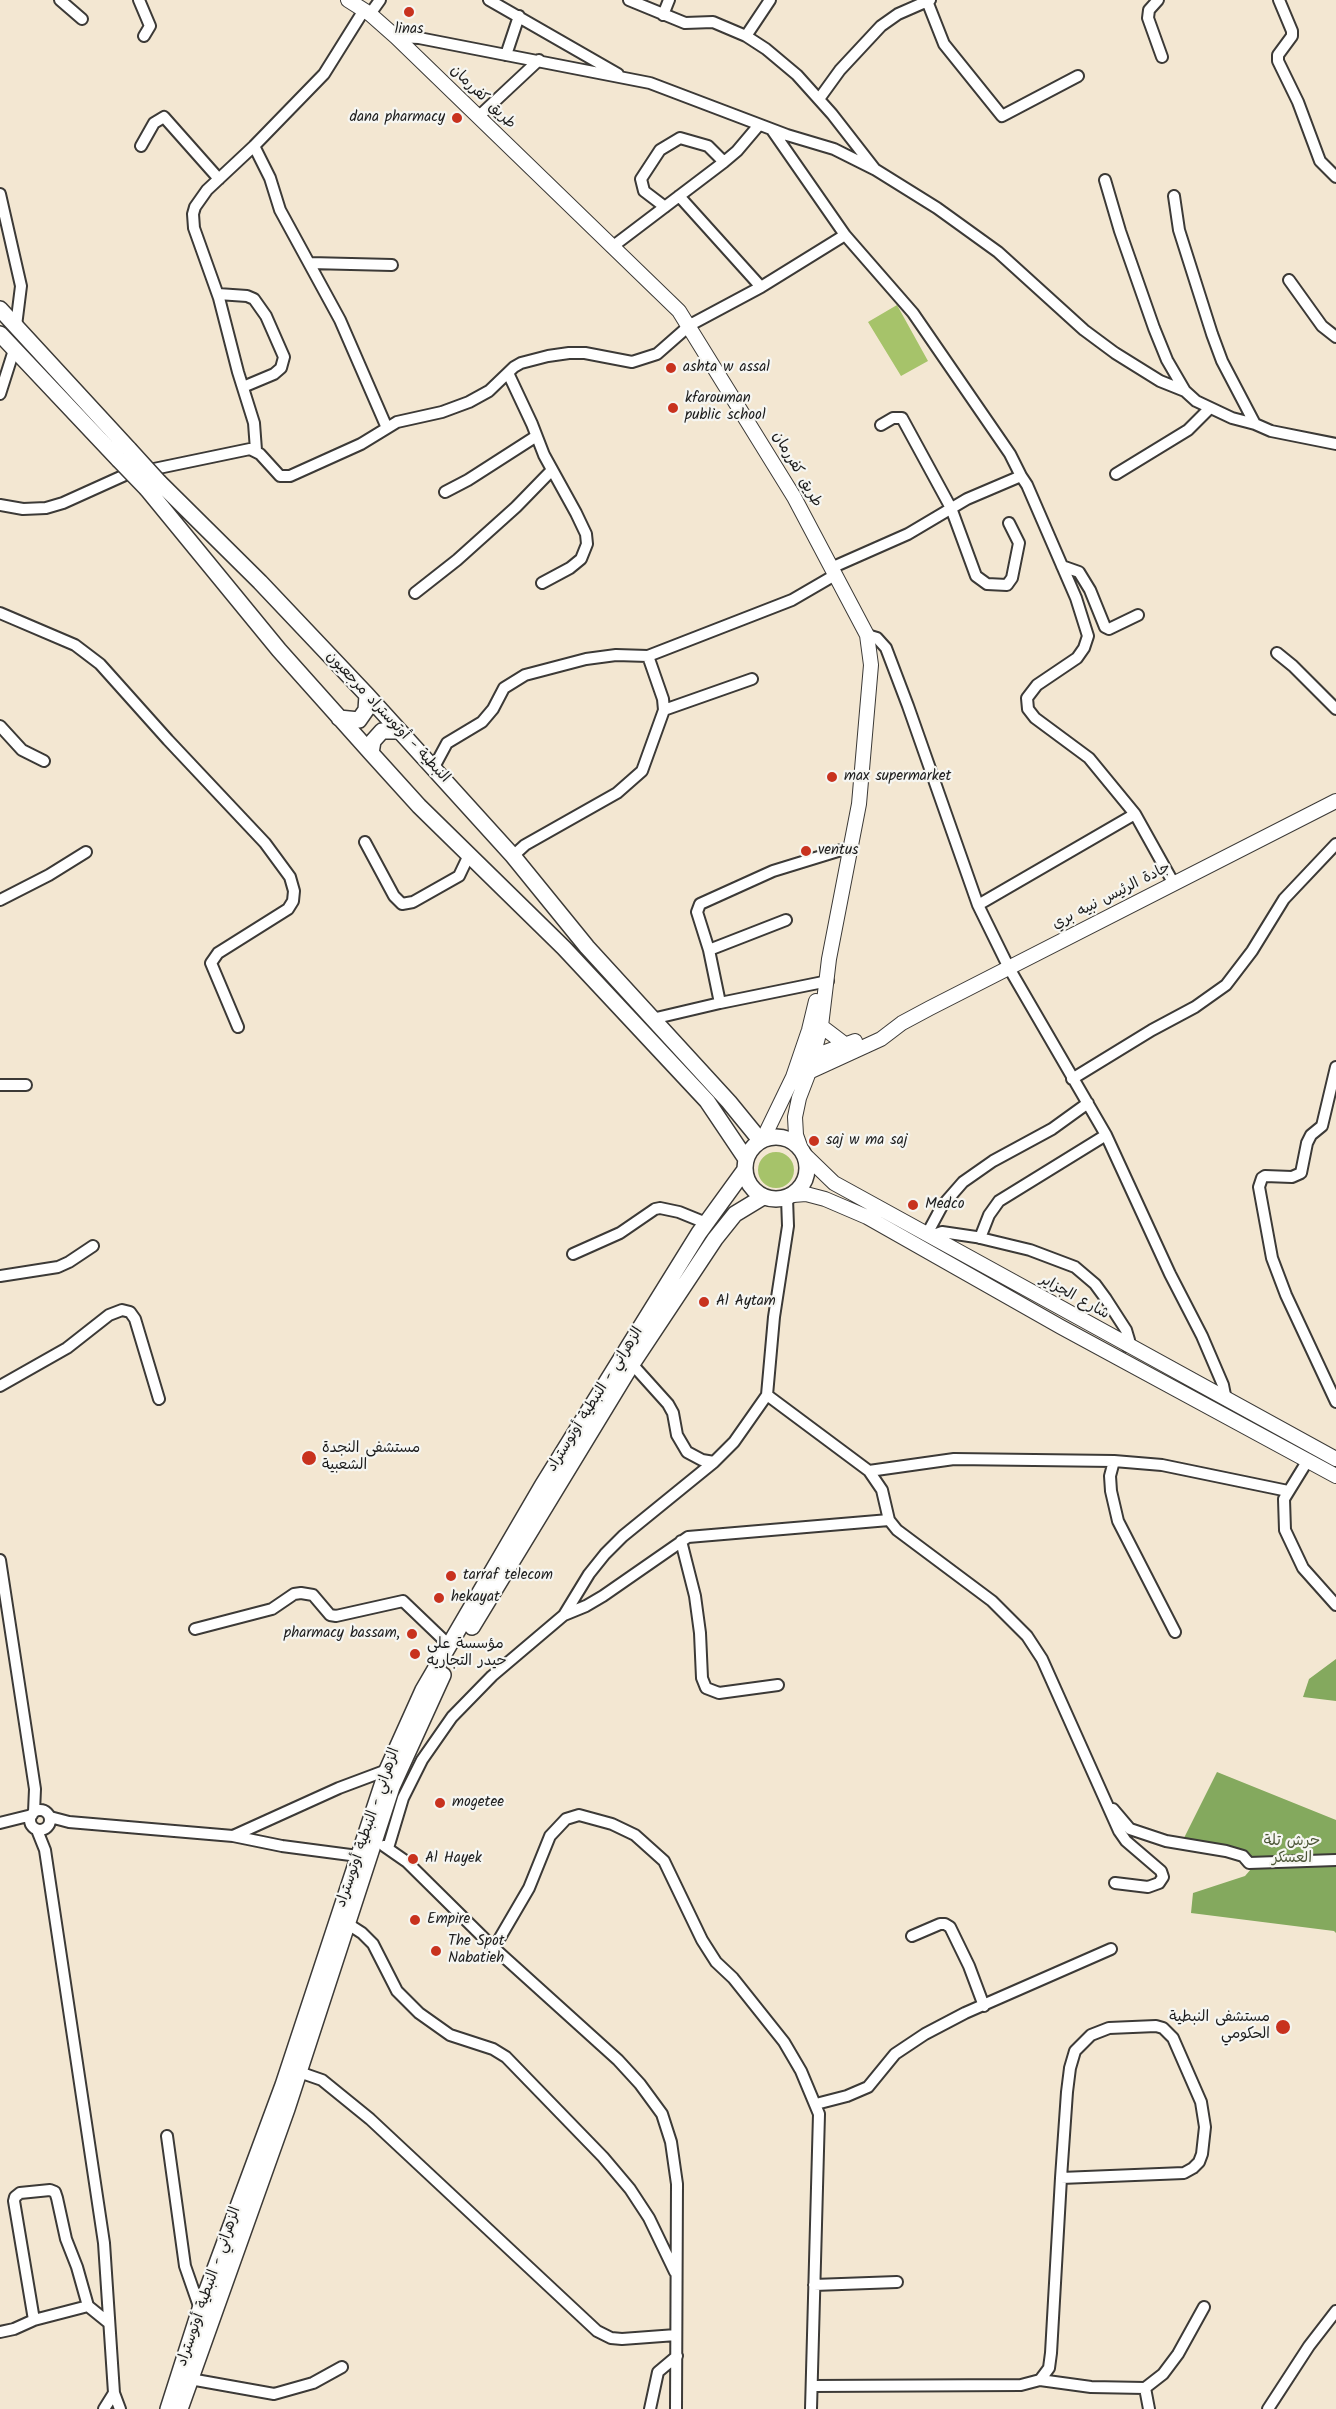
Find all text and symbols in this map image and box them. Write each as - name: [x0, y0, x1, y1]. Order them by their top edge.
- marker: linas: [402, 5, 416, 19]
- place label: linas: [395, 21, 423, 39]
- street label: طريق كفررمان: [445, 62, 519, 134]
- place label: dana pharmacy: [350, 109, 445, 127]
- marker: dana pharmacy: [450, 111, 464, 125]
- place label: ashta w assal: [683, 359, 770, 377]
- marker: ashta w assal: [664, 361, 678, 375]
- place label: kfarouman public school: [685, 390, 766, 425]
- marker: kfarouman public school: [666, 401, 680, 415]
- street label: طريق كفررمان: [767, 429, 825, 511]
- street label: النبطية - أوتوستراد مرجعيون: [321, 649, 453, 787]
- place label: max supermarket: [844, 768, 951, 786]
- marker: max supermarket: [825, 770, 839, 784]
- place label: ventus: [818, 842, 858, 860]
- marker: ventus: [799, 844, 813, 858]
- street label: جادة الرئيس نبيه بري: [1050, 859, 1174, 935]
- place label: saj w ma saj: [826, 1132, 908, 1150]
- marker: saj w ma saj: [807, 1134, 821, 1148]
- place label: Medco: [925, 1196, 965, 1214]
- marker: Medco: [906, 1198, 920, 1212]
- street label: شارع الجزاير: [1036, 1272, 1112, 1324]
- place label: Al Aytam: [716, 1293, 776, 1311]
- marker: Al Aytam: [697, 1295, 711, 1309]
- street label: الزهراني - النبطية أوتوستراد: [544, 1324, 648, 1476]
- place label: مستشفى النجدة الشعبية: [322, 1440, 420, 1475]
- marker: مستشفى النجدة الشعبية: [300, 1449, 318, 1467]
- place label: tarraf telecom: [463, 1567, 553, 1585]
- marker: tarraf telecom: [444, 1569, 458, 1583]
- place label: hekayat: [451, 1589, 500, 1607]
- marker: hekayat: [432, 1591, 446, 1605]
- place label: pharmacy bassam,: [284, 1625, 400, 1643]
- marker: pharmacy bassam,: [405, 1627, 419, 1641]
- place label: مؤسسة علي حيدر التجاريه: [427, 1636, 507, 1671]
- marker: مؤسسة علي حيدر التجاريه: [408, 1647, 422, 1661]
- street label: الزهراني - النبطية أوتوستراد: [333, 1746, 405, 1910]
- place label: mogetee: [452, 1794, 504, 1812]
- marker: mogetee: [433, 1796, 447, 1810]
- park label: حرش تلة العسكر: [1264, 1833, 1320, 1868]
- place label: Al Hayek: [425, 1850, 482, 1868]
- marker: Al Hayek: [406, 1852, 420, 1866]
- place label: Empire: [427, 1911, 470, 1929]
- marker: Empire: [408, 1913, 422, 1927]
- place label: The Spot Nabatieh: [448, 1933, 505, 1968]
- marker: The Spot Nabatieh: [429, 1944, 443, 1958]
- place label: مستشفى النبطية الحكومي: [1169, 2009, 1270, 2044]
- marker: مستشفى النبطية الحكومي: [1274, 2018, 1292, 2036]
- street label: الزهراني - النبطية أوتوستراد: [174, 2205, 246, 2369]

